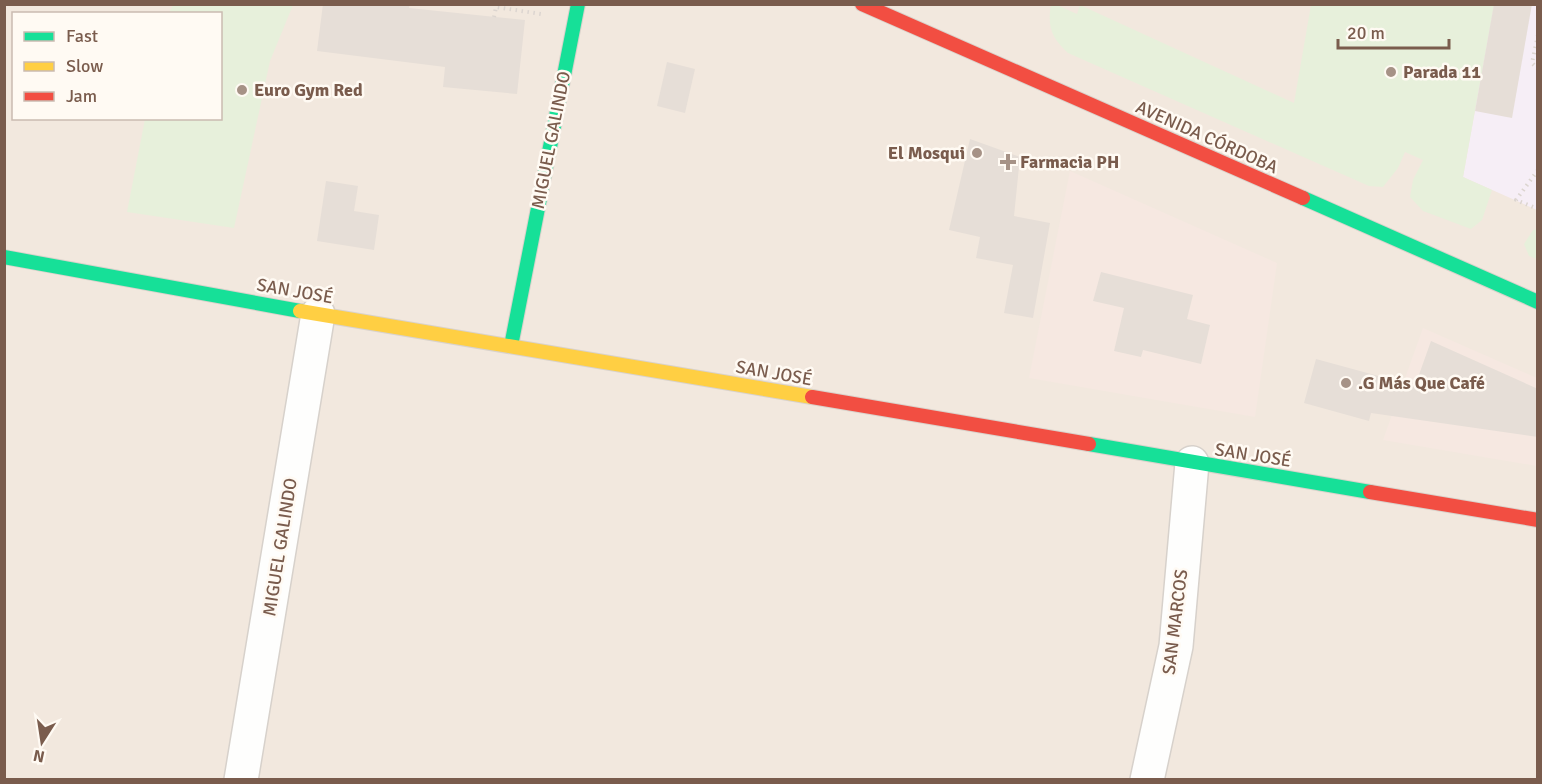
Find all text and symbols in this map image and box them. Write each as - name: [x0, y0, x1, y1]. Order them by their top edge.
- legend: [12, 12, 222, 120]
- scale bar: [1338, 12, 1449, 50]
- text: 20 m: [1347, 22, 1385, 44]
- text: Fast: [66, 25, 98, 47]
- text: Slow: [66, 55, 103, 77]
- place label: Parada 11: [1403, 61, 1481, 83]
- marker: Parada 11: [1384, 65, 1398, 79]
- street label: MIGUEL GALINDO: [527, 69, 575, 211]
- place label: Euro Gym Red: [254, 79, 363, 101]
- marker: Euro Gym Red: [235, 83, 249, 97]
- text: Jam: [66, 85, 97, 107]
- street label: AVENIDA CÓRDOBA: [1132, 96, 1282, 178]
- place label: El Mosqui: [888, 142, 965, 164]
- marker: El Mosqui: [970, 146, 984, 160]
- place label: Farmacia PH: [1020, 151, 1119, 173]
- marker: Farmacia PH: [1001, 155, 1015, 169]
- street label: SAN JOSÉ: [255, 273, 335, 309]
- street label: SAN JOSÉ: [734, 355, 814, 391]
- place label: .G Más Que Café: [1358, 372, 1485, 394]
- marker: .G Más Que Café: [1339, 376, 1353, 390]
- street label: SAN JOSÉ: [1213, 438, 1293, 472]
- street label: MIGUEL GALINDO: [258, 476, 302, 618]
- street label: SAN MARCOS: [1158, 568, 1192, 676]
- north arrow: [12, 712, 72, 772]
- text: N: [32, 745, 47, 767]

